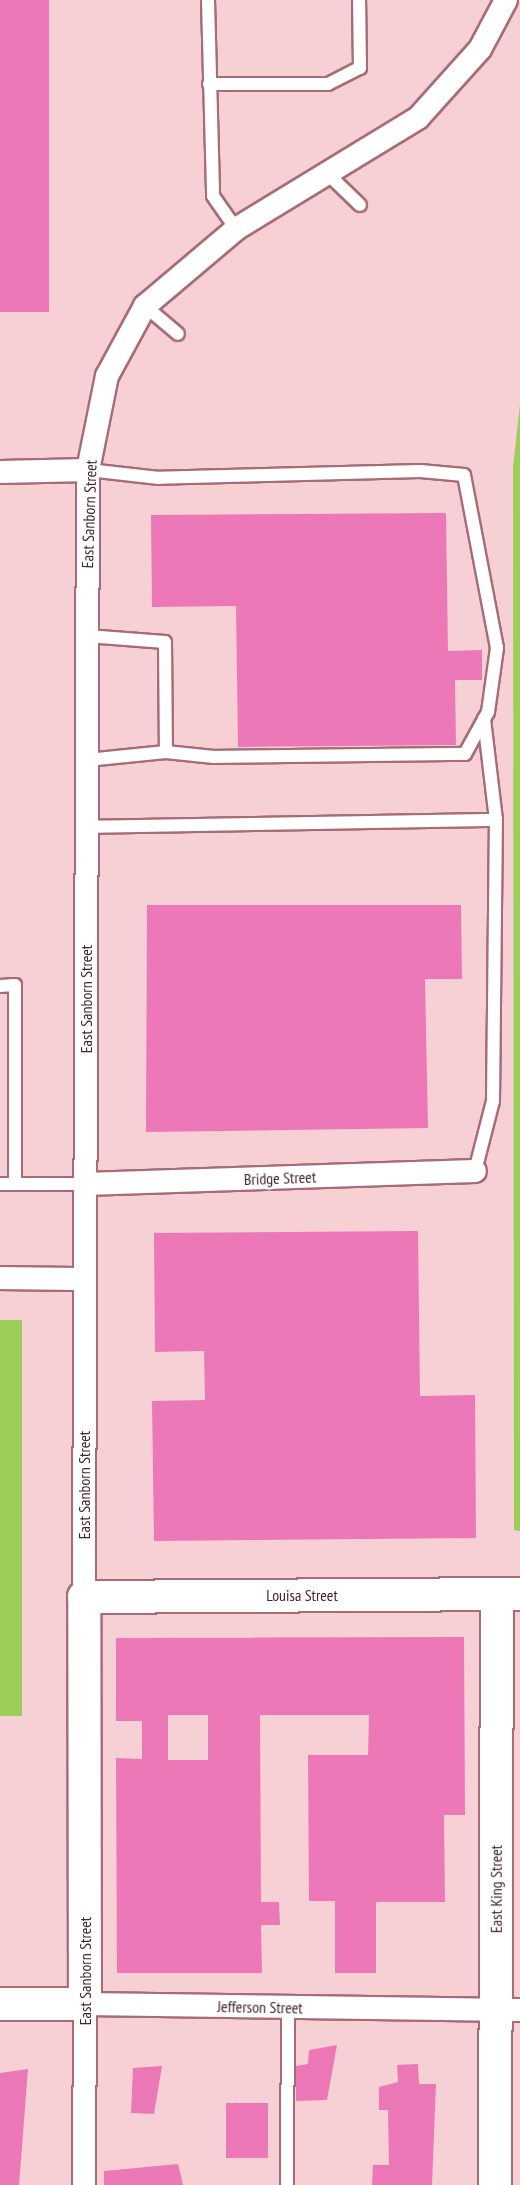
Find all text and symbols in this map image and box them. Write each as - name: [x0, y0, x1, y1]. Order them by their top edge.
- street label: East Sanborn Street: [78, 459, 100, 569]
- street label: East Sanborn Street: [76, 945, 96, 1053]
- street label: Bridge Street: [244, 1167, 316, 1189]
- street label: East Sanborn Street: [74, 1431, 94, 1539]
- street label: Louisa Street: [266, 1585, 338, 1605]
- street label: East King Street: [486, 1845, 506, 1933]
- street label: East Sanborn Street: [75, 1917, 95, 2025]
- street label: Jefferson Street: [217, 1997, 303, 2017]

